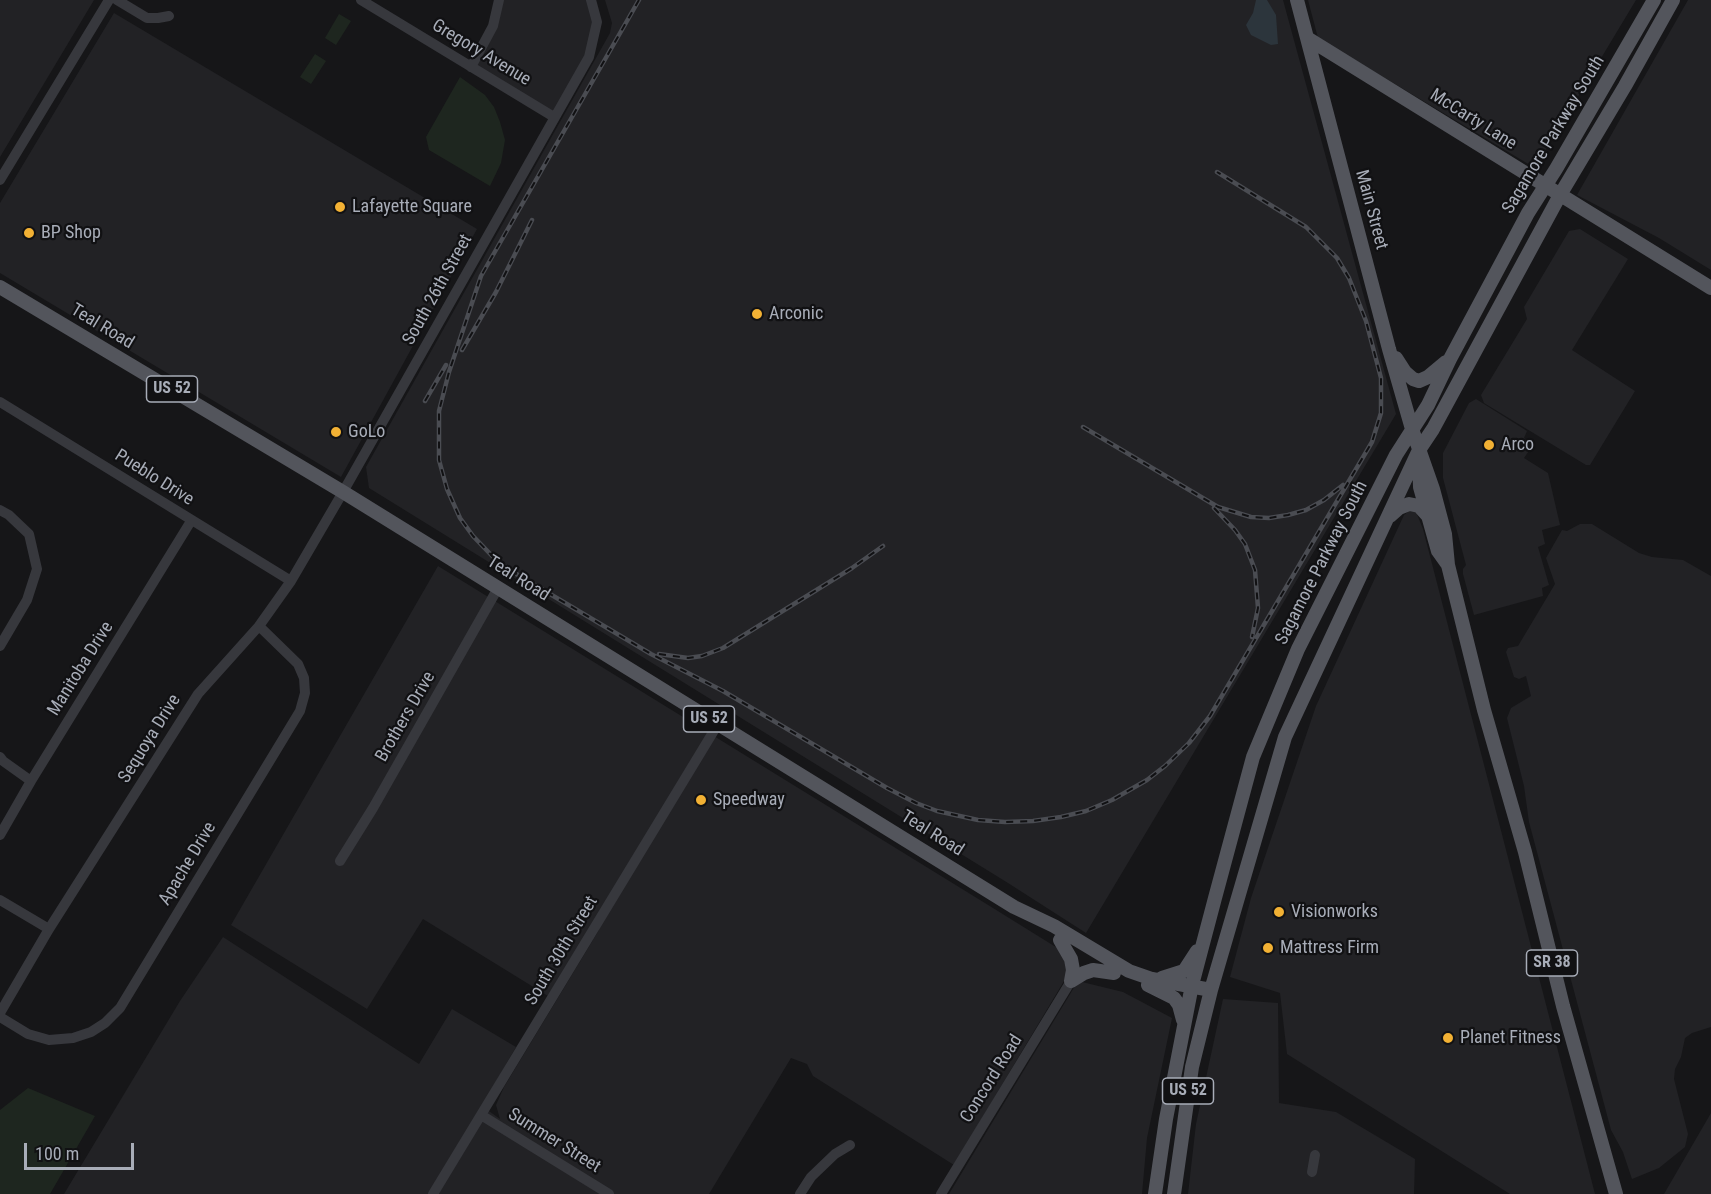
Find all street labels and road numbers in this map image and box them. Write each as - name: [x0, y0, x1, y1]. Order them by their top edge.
- street label: Gregory Avenue: [428, 15, 534, 91]
- street label: Sagamore Parkway South: [1498, 52, 1610, 218]
- street label: McCarty Lane: [1426, 85, 1520, 155]
- street label: Main Street: [1350, 168, 1392, 252]
- street label: South 26th Street: [399, 231, 477, 349]
- street label: Teal Road: [66, 300, 138, 354]
- road number: US 52: [146, 376, 198, 402]
- street label: Pueblo Drive: [110, 445, 198, 511]
- street label: Sagamore Parkway South: [1271, 477, 1373, 649]
- street label: Teal Road: [483, 551, 553, 607]
- street label: Manitoba Drive: [44, 618, 118, 720]
- street label: Brothers Drive: [372, 668, 440, 766]
- street label: Sequoya Drive: [114, 691, 186, 787]
- road number: US 52: [684, 706, 734, 732]
- street label: Teal Road: [897, 806, 967, 862]
- street label: Apache Drive: [155, 818, 221, 910]
- street label: South 30th Street: [521, 893, 603, 1009]
- road number: SR 38: [1526, 950, 1578, 976]
- street label: Concord Road: [956, 1031, 1028, 1127]
- road number: US 52: [1162, 1078, 1214, 1104]
- street label: Summer Street: [504, 1104, 604, 1178]

